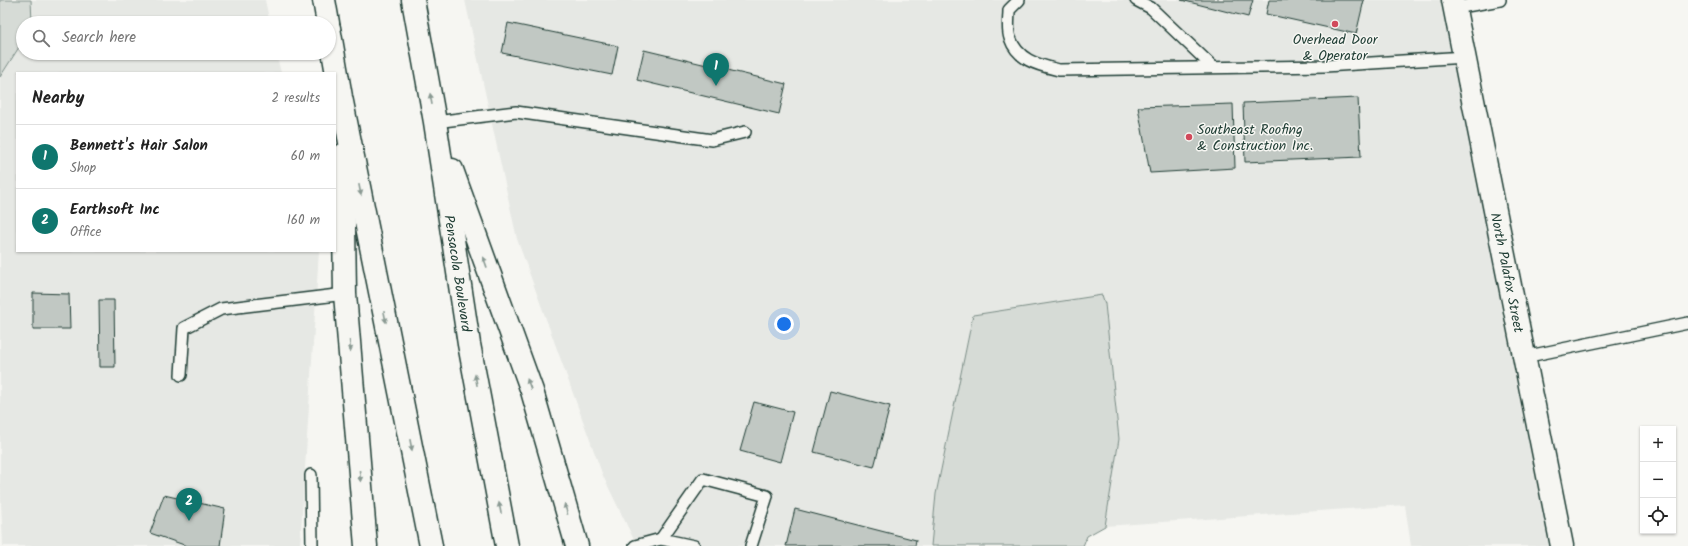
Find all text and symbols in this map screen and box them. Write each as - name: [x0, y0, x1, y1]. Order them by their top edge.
- search box: [16, 16, 336, 60]
- marker: Overhead Door & Operator: [1330, 19, 1340, 29]
- text: Search here: [62, 26, 136, 50]
- icon: search: [30, 27, 52, 49]
- place label: Overhead Door & Operator: [1293, 29, 1379, 67]
- pin: 1: [703, 53, 729, 86]
- text: Nearby: [32, 85, 84, 112]
- text: 2 results: [272, 88, 320, 109]
- one-way arrow: [427, 93, 433, 106]
- place label: Southeast Roofing & Construction Inc.: [1197, 119, 1313, 157]
- marker: Southeast Roofing & Construction Inc.: [1184, 132, 1194, 142]
- text: Bennett's Hair Salon: [70, 134, 208, 158]
- text: 1: [43, 146, 47, 167]
- text: 60 m: [291, 146, 320, 167]
- text: Shop: [70, 158, 96, 179]
- one-way arrow: [357, 184, 363, 196]
- text: Earthsoft Inc: [70, 198, 160, 222]
- text: 2: [41, 210, 49, 231]
- text: 160 m: [287, 210, 320, 231]
- street label: North Palafox Street: [1484, 211, 1529, 335]
- street label: Pensacola Boulevard: [437, 213, 477, 334]
- text: Office: [70, 222, 101, 243]
- one-way arrow: [482, 255, 488, 267]
- one-way arrow: [383, 311, 389, 323]
- your location: [774, 314, 794, 334]
- one-way arrow: [346, 340, 353, 352]
- one-way arrow: [472, 374, 478, 386]
- one-way arrow: [526, 378, 532, 390]
- map controls: [1640, 426, 1676, 534]
- button: +: [1640, 426, 1676, 462]
- one-way arrow: [408, 439, 414, 451]
- button: −: [1640, 462, 1676, 498]
- one-way arrow: [357, 470, 363, 482]
- pin: 2: [176, 488, 202, 521]
- button: locate: [1640, 498, 1676, 534]
- one-way arrow: [496, 502, 502, 514]
- one-way arrow: [563, 502, 569, 514]

